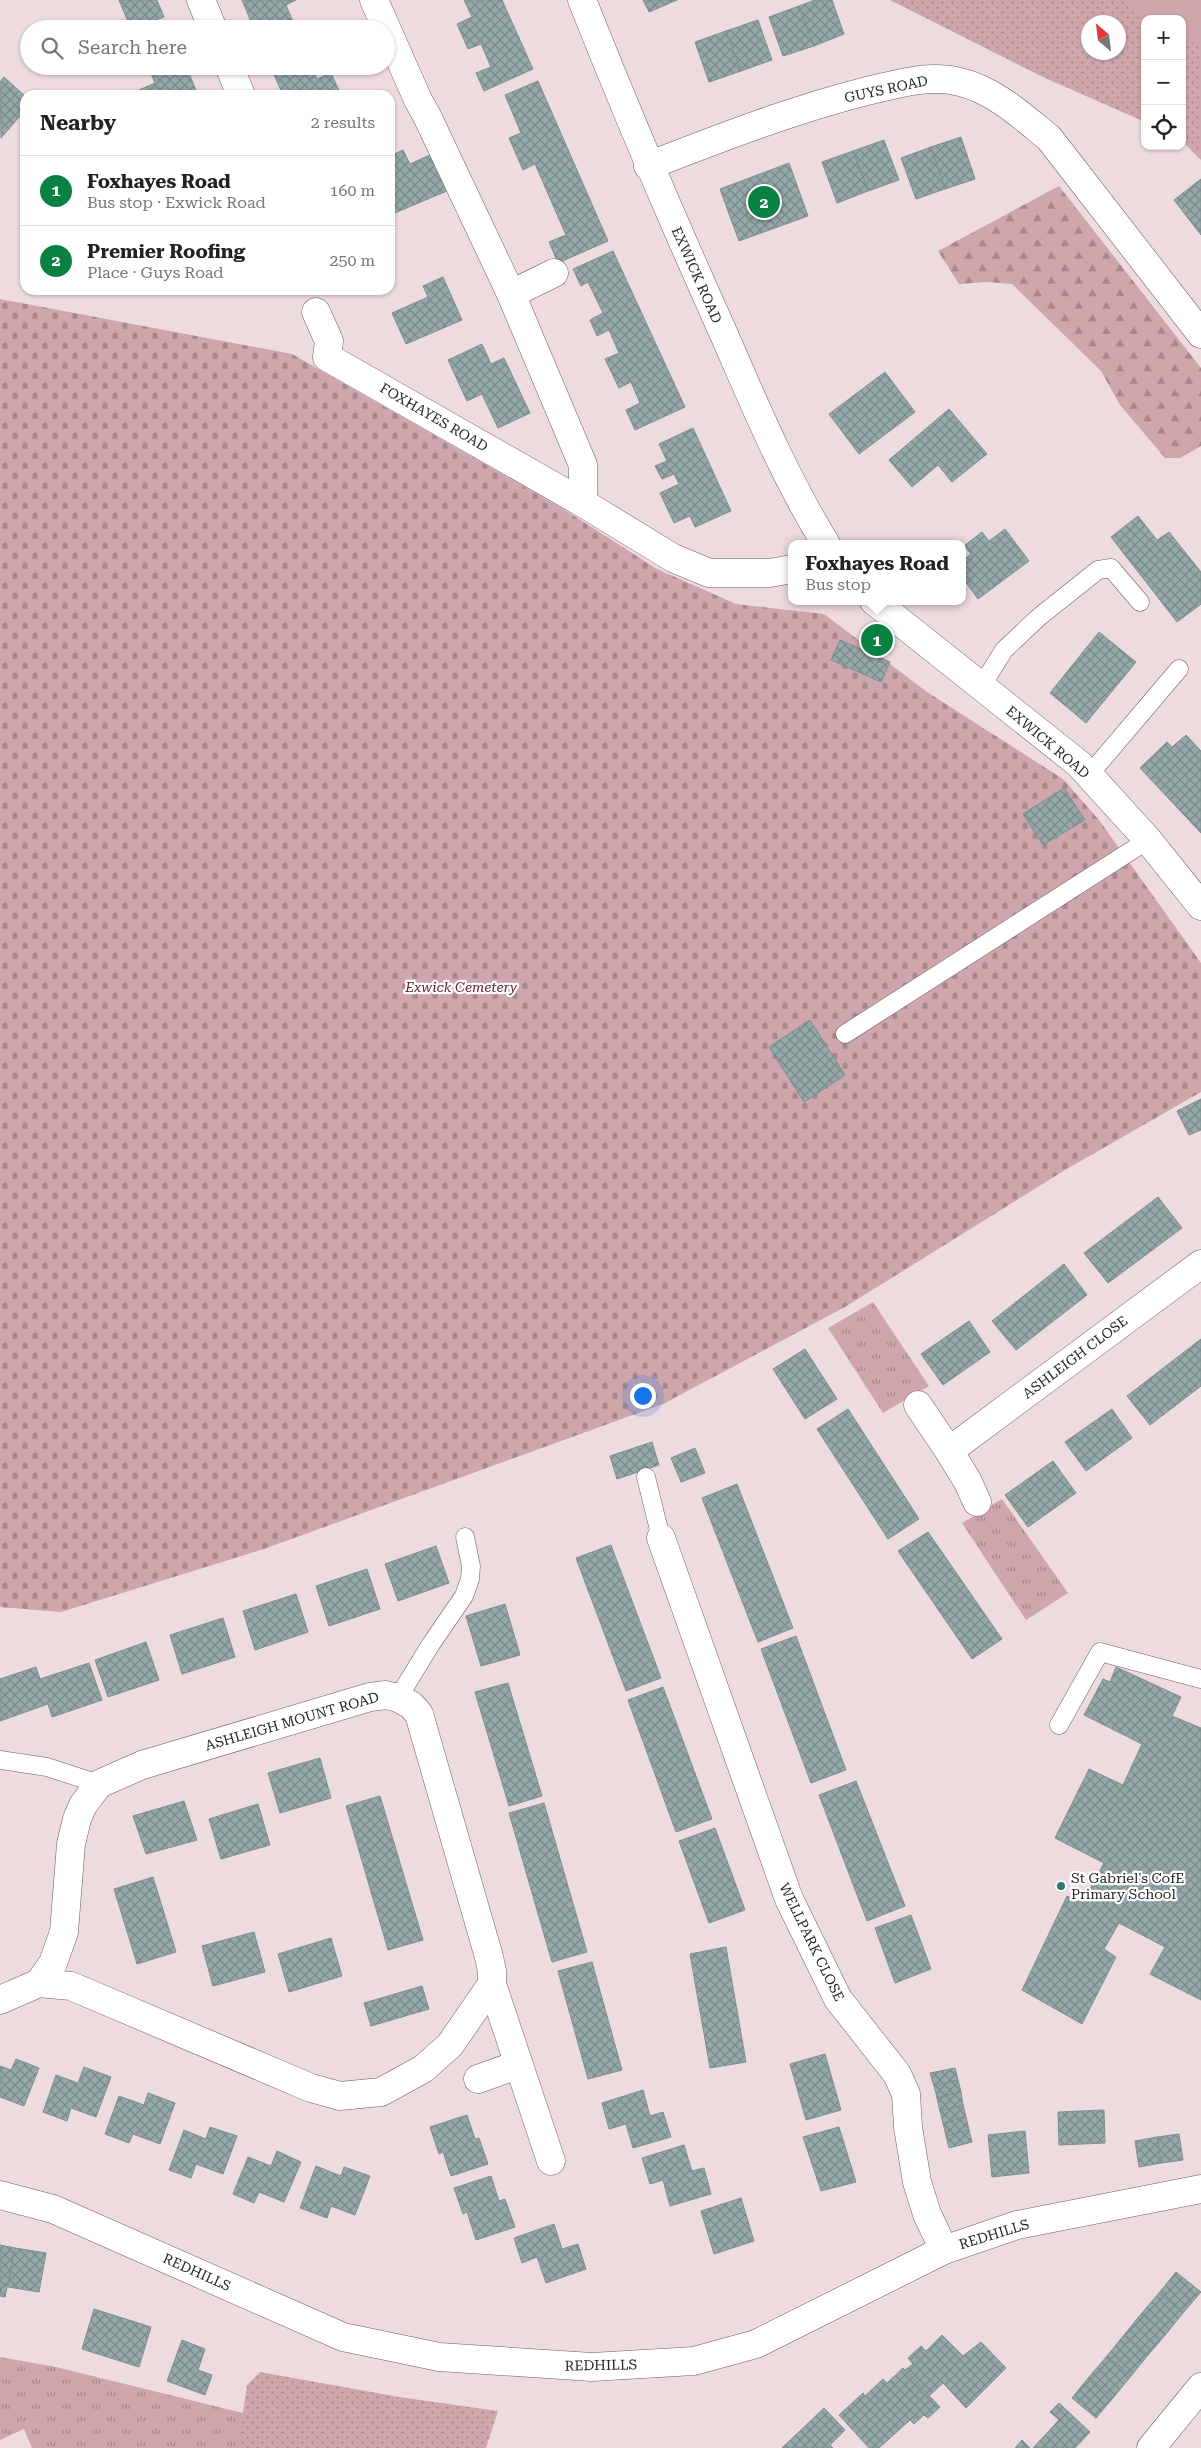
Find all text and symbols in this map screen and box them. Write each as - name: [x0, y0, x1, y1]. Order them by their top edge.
- north arrow: [1081, 15, 1126, 60]
- map controls: [1141, 15, 1186, 150]
- button: +: [1141, 15, 1186, 60]
- search box: [20, 20, 395, 75]
- icon: search: [38, 34, 66, 62]
- text: Search here: [78, 36, 187, 59]
- button: −: [1141, 60, 1186, 105]
- street label: GUYS ROAD: [843, 72, 929, 106]
- button: locate: [1141, 105, 1186, 150]
- text: Nearby: [40, 111, 116, 135]
- text: 2 results: [311, 113, 375, 132]
- text: Foxhayes Road: [87, 170, 231, 193]
- text: 1: [52, 181, 60, 200]
- text: 160 m: [329, 181, 375, 200]
- pin: 2: [748, 183, 780, 221]
- text: Bus stop · Exwick Road: [87, 193, 266, 212]
- street label: EXWICK ROAD: [669, 224, 725, 326]
- text: Premier Roofing: [87, 240, 245, 263]
- text: 2: [52, 251, 60, 270]
- text: 250 m: [329, 251, 375, 270]
- text: Place · Guys Road: [87, 263, 224, 282]
- street label: FOXHAYES ROAD: [377, 380, 491, 455]
- popup: [788, 540, 966, 605]
- text: Foxhayes Road: [805, 552, 949, 575]
- text: Bus stop: [805, 575, 871, 594]
- pin: 1: [861, 621, 893, 659]
- street label: EXWICK ROAD: [1003, 703, 1093, 782]
- park label: Exwick Cemetery: [404, 979, 518, 995]
- street label: ASHLEIGH CLOSE: [1020, 1312, 1130, 1402]
- your location: [630, 1383, 656, 1409]
- street label: ASHLEIGH MOUNT ROAD: [203, 1688, 381, 1754]
- place label: St Gabriel's CofE Primary School: [1071, 1870, 1184, 1902]
- street label: WELLPARK CLOSE: [776, 1880, 848, 2004]
- marker: St Gabriel's CofE Primary School: [1055, 1880, 1067, 1892]
- street label: REDHILLS: [957, 2216, 1031, 2252]
- street label: REDHILLS: [161, 2250, 234, 2294]
- street label: REDHILLS: [565, 2356, 638, 2374]

